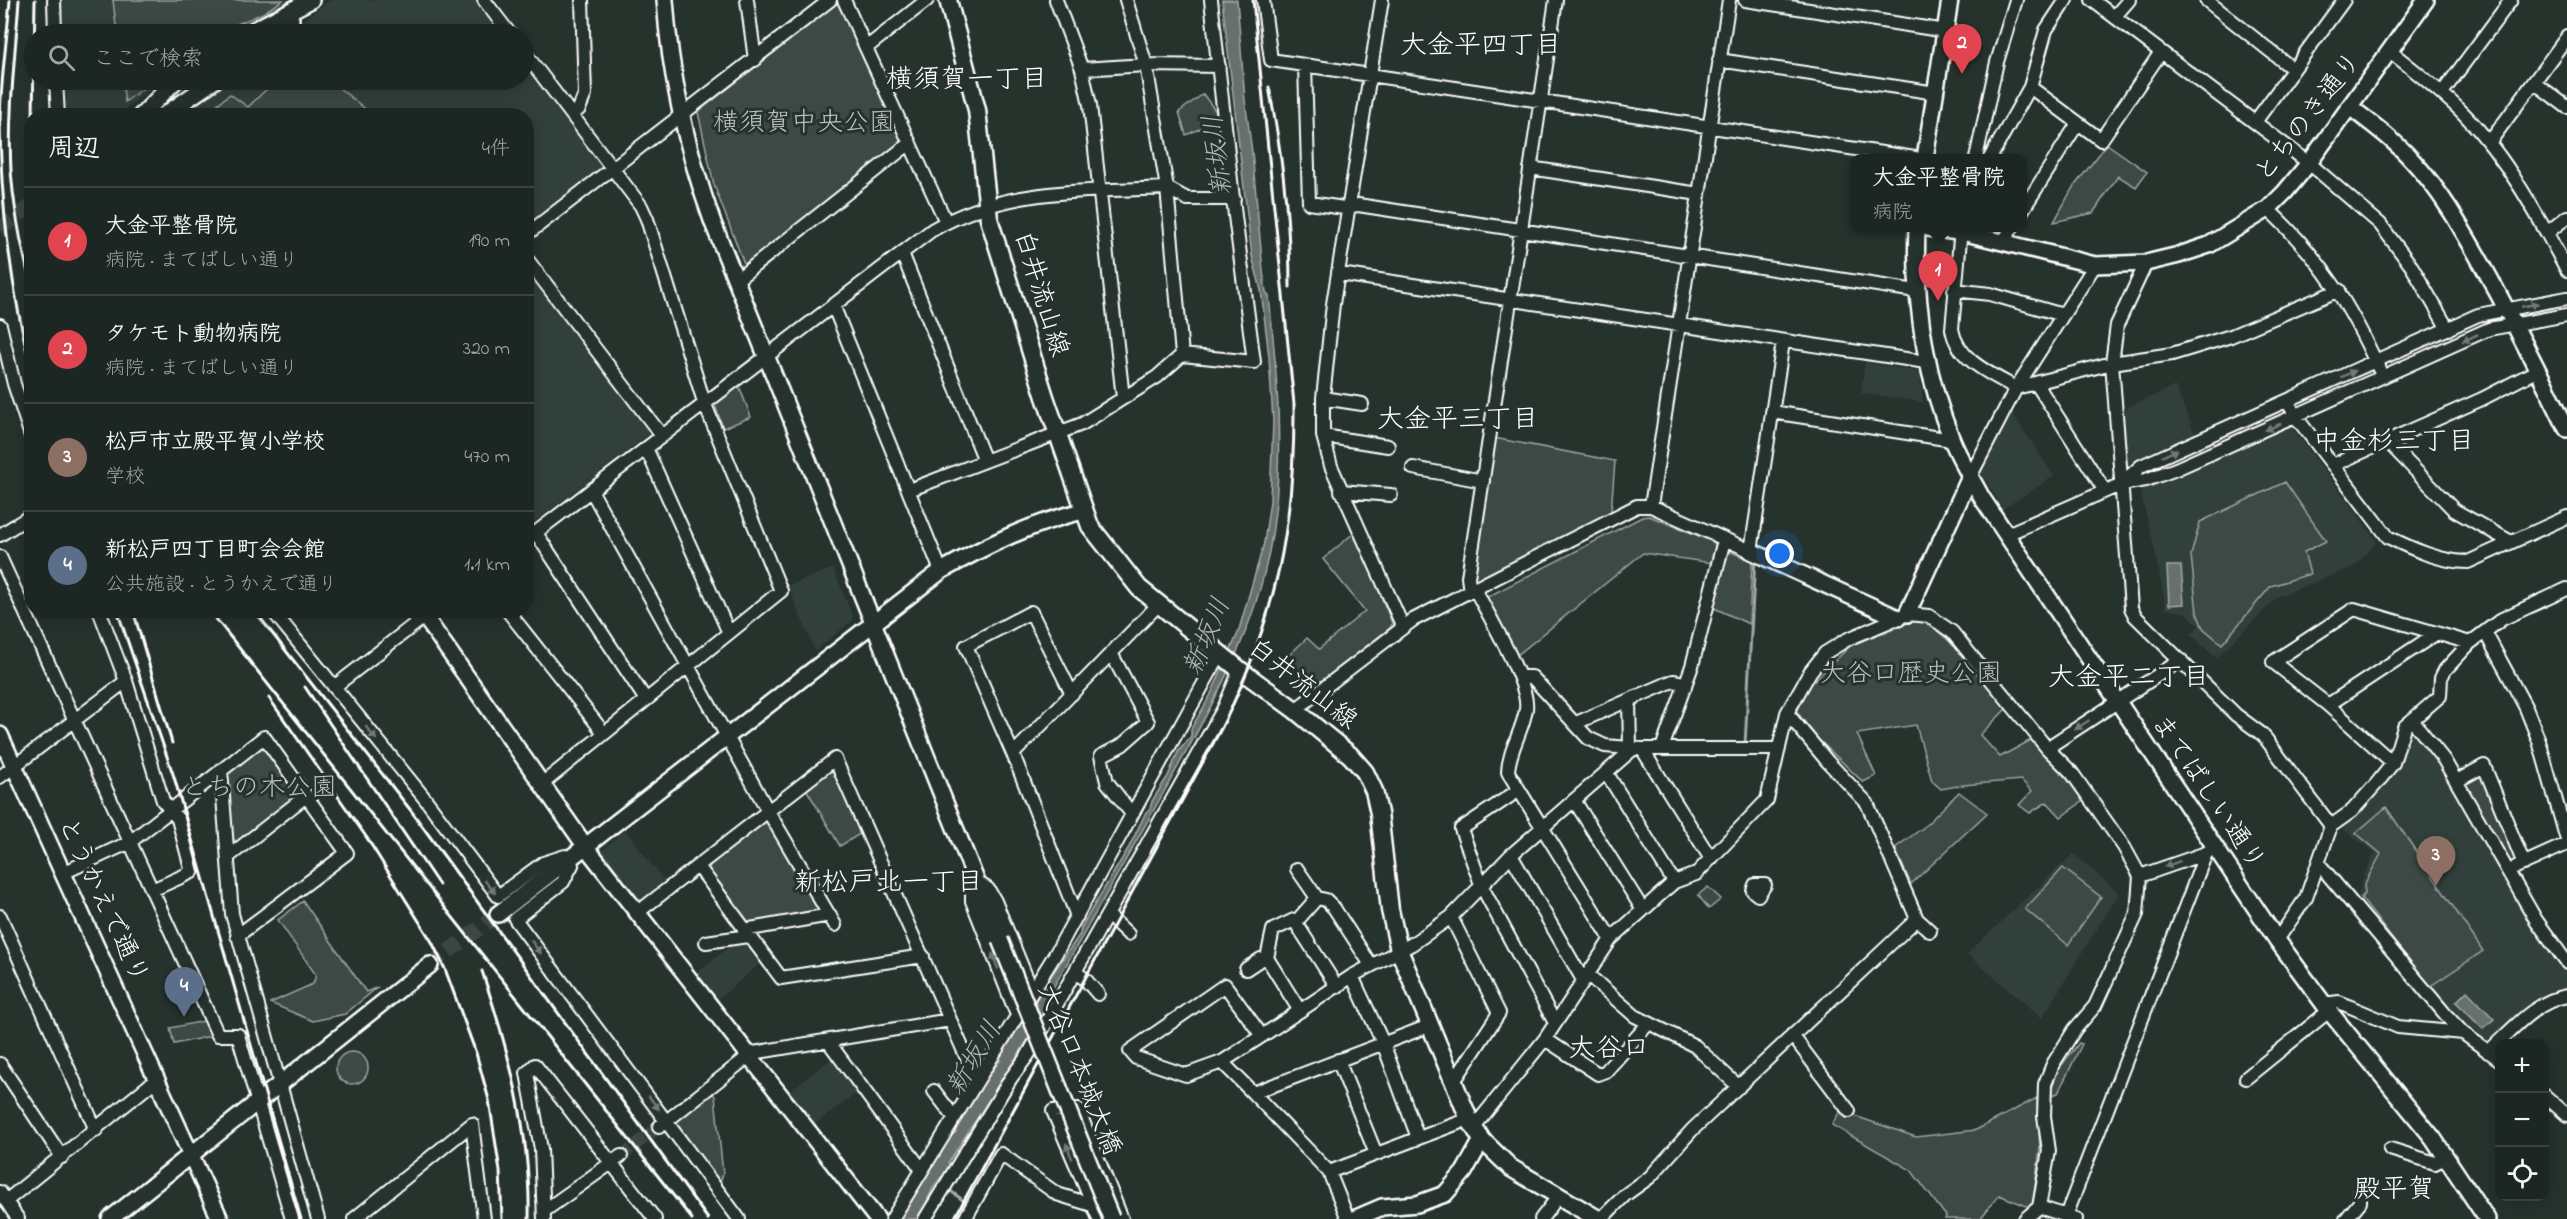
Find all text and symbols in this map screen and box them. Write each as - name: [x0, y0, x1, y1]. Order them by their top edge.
- search box: [24, 24, 534, 90]
- pin: 2: [1942, 25, 1982, 74]
- district label: 大金平四丁目: [1400, 27, 1562, 66]
- icon: search: [45, 41, 78, 74]
- text: ここで検索: [93, 44, 203, 76]
- street label: とちのき通り: [2246, 45, 2372, 191]
- district label: 横須賀一丁目: [886, 61, 1048, 100]
- park label: 横須賀中央公園: [713, 105, 895, 143]
- water label: 新坂川: [1195, 112, 1243, 198]
- text: 周辺: [48, 131, 100, 169]
- text: 4件: [482, 135, 510, 164]
- popup: [1850, 154, 2027, 232]
- text: 大金平整骨院: [1872, 163, 2005, 195]
- text: 病院: [1872, 199, 1912, 228]
- text: 大金平整骨院: [105, 211, 237, 243]
- street label: 白井流山線: [1003, 226, 1077, 362]
- text: 1: [64, 227, 71, 256]
- text: 190 m: [468, 227, 510, 256]
- text: 病院 · まてばしい通り: [105, 247, 299, 276]
- pin: 1: [1918, 252, 1958, 301]
- one-way arrow: [2520, 300, 2539, 309]
- text: タケモト動物病院: [105, 319, 281, 351]
- one-way arrow: [2461, 333, 2478, 342]
- text: 2: [63, 335, 72, 364]
- text: 320 m: [463, 335, 510, 364]
- text: 病院 · まてばしい通り: [105, 355, 299, 384]
- one-way arrow: [2340, 369, 2357, 378]
- district label: 大金平三丁目: [1377, 401, 1539, 440]
- one-way arrow: [2264, 423, 2282, 432]
- district label: 中金杉三丁目: [2313, 423, 2475, 462]
- text: 松戸市立殿平賀小学校: [105, 427, 325, 459]
- text: 3: [63, 443, 72, 472]
- text: 470 m: [464, 443, 510, 472]
- one-way arrow: [2162, 448, 2180, 458]
- text: 学校: [105, 463, 145, 492]
- text: 新松戸四丁目町会会館: [105, 535, 325, 567]
- your location: [1765, 539, 1794, 568]
- text: 4: [63, 551, 72, 580]
- text: 1.1 km: [464, 551, 510, 580]
- text: 公共施設 · とうかえで通り: [105, 571, 338, 600]
- water label: 新坂川: [1174, 592, 1242, 682]
- street label: 白井流山線: [1239, 630, 1365, 740]
- park label: 大谷口歴史公園: [1820, 656, 2002, 694]
- district label: 大金平二丁目: [2048, 659, 2210, 698]
- street label: まてばしい通り: [2141, 707, 2273, 879]
- one-way arrow: [2074, 719, 2090, 730]
- one-way arrow: [364, 725, 376, 740]
- park label: とちの木公園: [181, 770, 337, 808]
- street label: とうかえで通り: [47, 811, 157, 991]
- pin: 3: [2416, 836, 2456, 886]
- one-way arrow: [2163, 859, 2181, 869]
- district label: 新松戸北一丁目: [795, 864, 984, 903]
- one-way arrow: [484, 879, 497, 895]
- one-way arrow: [530, 940, 542, 955]
- one-way arrow: [990, 952, 1000, 970]
- pin: 4: [164, 968, 204, 1017]
- street label: 大谷口本城大橋: [1026, 979, 1130, 1161]
- water label: 新坂川: [937, 1014, 1013, 1104]
- district label: 大谷口: [1569, 1030, 1650, 1069]
- map controls: [2495, 1039, 2549, 1201]
- button: +: [2495, 1039, 2549, 1093]
- button: −: [2495, 1093, 2549, 1147]
- one-way arrow: [647, 1096, 659, 1111]
- one-way arrow: [1064, 1141, 1074, 1159]
- button: locate: [2495, 1147, 2549, 1201]
- district label: 殿平賀: [2354, 1171, 2435, 1210]

